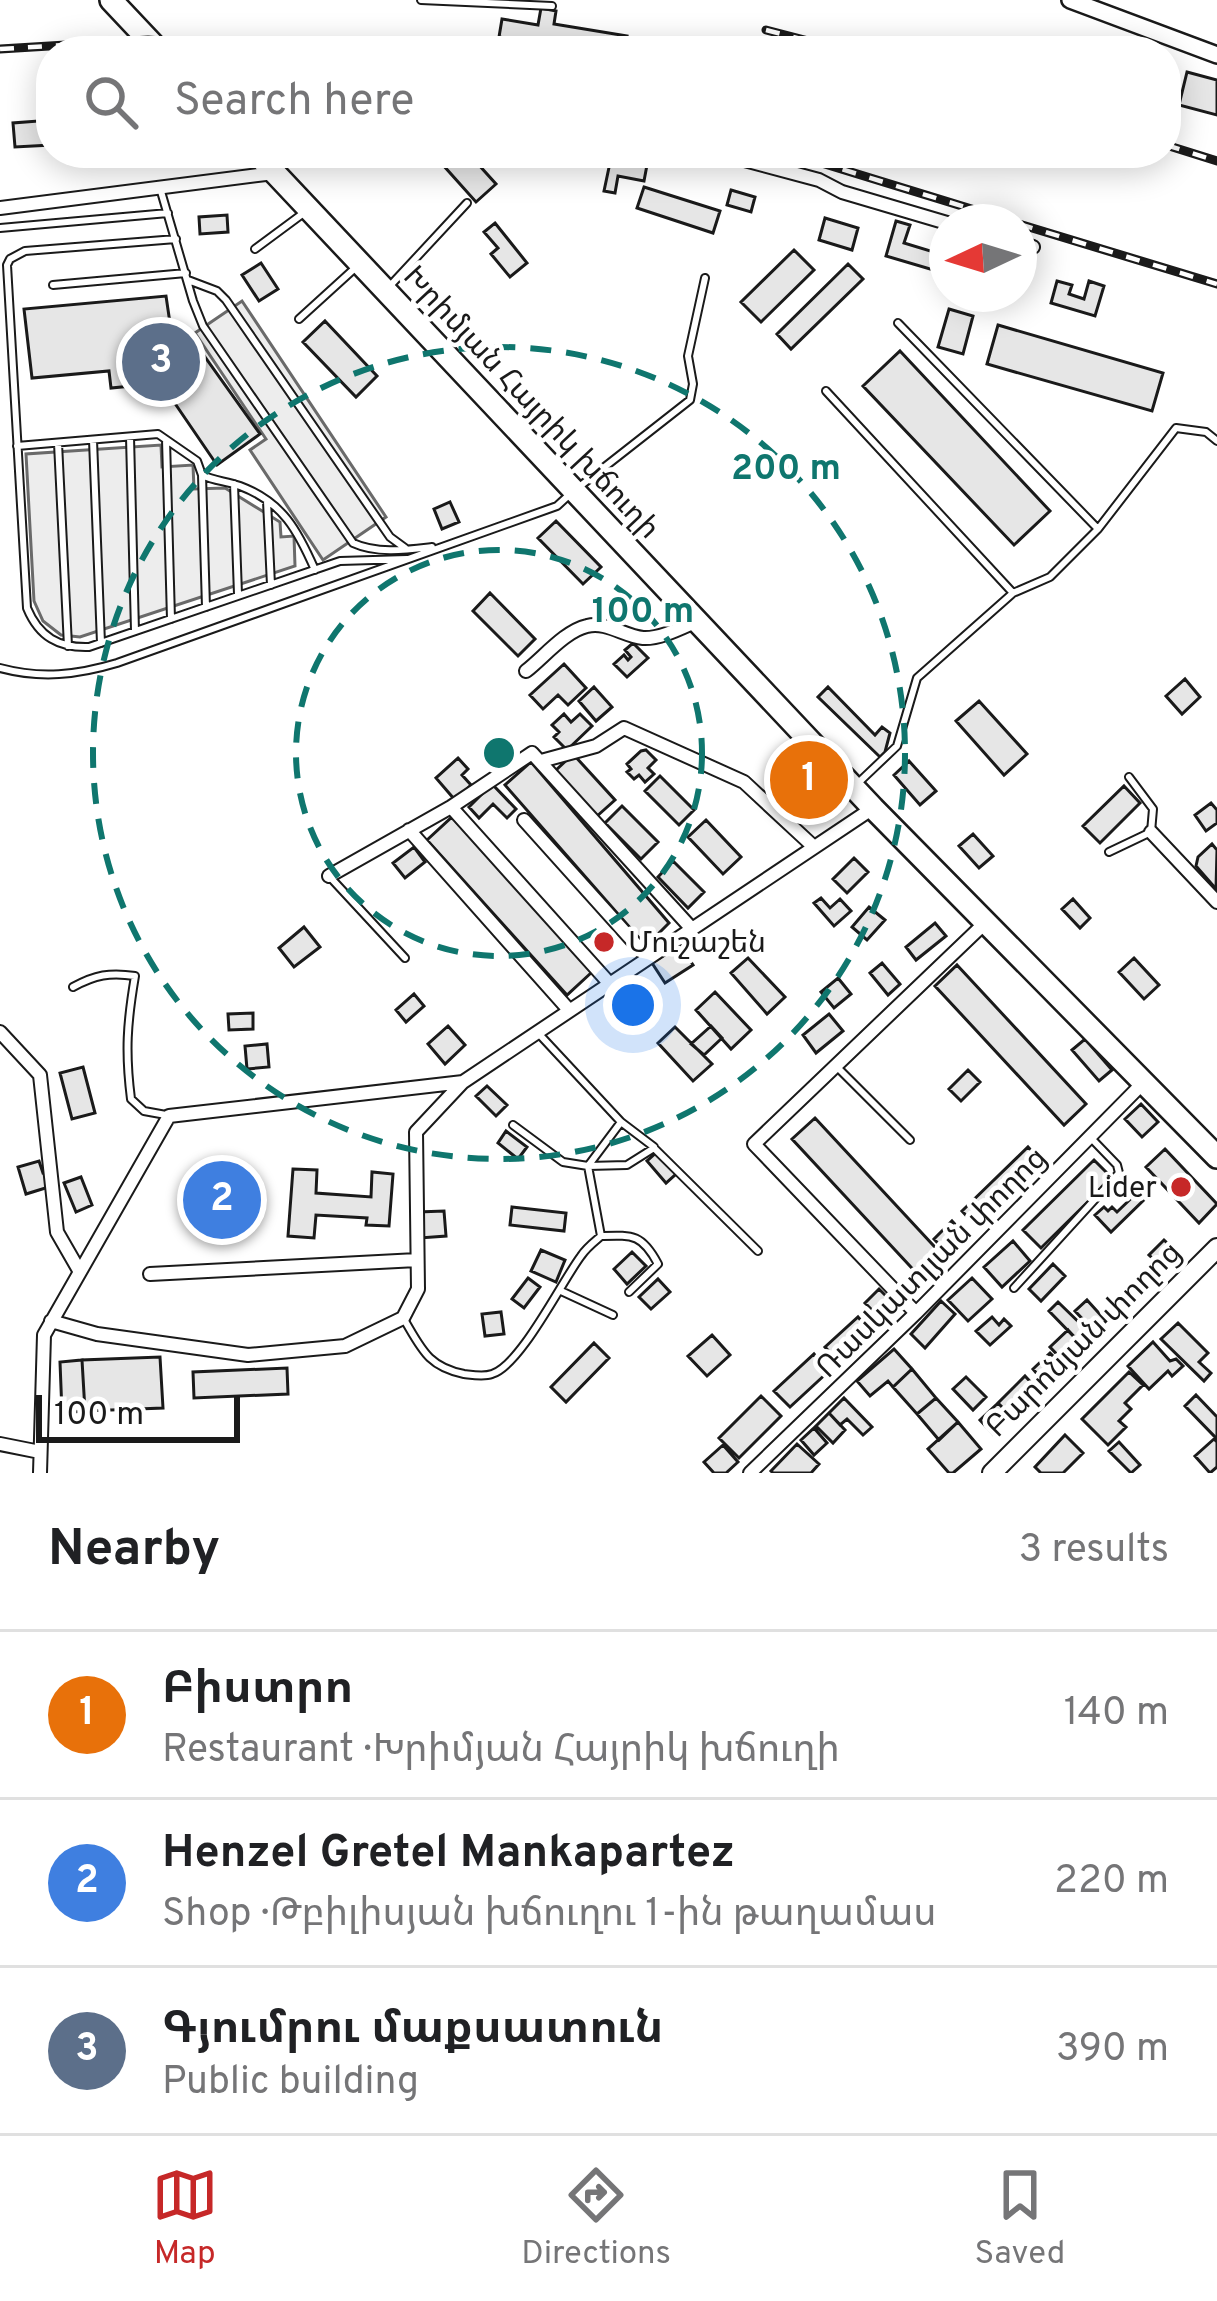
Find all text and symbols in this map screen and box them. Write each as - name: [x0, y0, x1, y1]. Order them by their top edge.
- search box: [36, 36, 1181, 168]
- icon: search: [78, 69, 144, 135]
- text: Search here: [174, 74, 414, 131]
- north arrow: [929, 204, 1037, 312]
- street label: Խրիմյան Հայրիկ խճուղի: [394, 260, 666, 548]
- pin: 3: [122, 317, 200, 407]
- text: 200 m: [731, 447, 841, 493]
- text: 100 m: [592, 590, 694, 636]
- centre of rings: [478, 732, 520, 774]
- pin: 1: [770, 735, 848, 825]
- place label: Մուշաշեն: [628, 926, 766, 963]
- marker: Մուշաշեն: [591, 929, 617, 955]
- your location: [603, 975, 663, 1035]
- street label: Ռասկատլյան փողոց: [810, 1141, 1056, 1387]
- pin: 2: [183, 1155, 261, 1245]
- place label: Lider: [1088, 1171, 1157, 1208]
- marker: Lider: [1168, 1174, 1194, 1200]
- street label: Բարոնյան փողոց: [979, 1235, 1190, 1446]
- scale bar: [36, 1389, 240, 1442]
- text: 100 m: [54, 1395, 144, 1437]
- text: Nearby: [48, 1519, 220, 1584]
- text: 3 results: [1019, 1527, 1169, 1576]
- text: Բիստրո: [162, 1662, 353, 1719]
- text: 1: [79, 1690, 95, 1739]
- text: 140 m: [1064, 1690, 1169, 1739]
- text: Restaurant · Խրիմյան Հայրիկ խճուղի: [162, 1727, 840, 1776]
- text: Henzel Gretel Mankapartez: [162, 1826, 735, 1883]
- text: 2: [75, 1858, 99, 1907]
- text: 220 m: [1054, 1858, 1169, 1907]
- text: Shop · Թբիլիսյան խճուղու 1-ին թաղամաս: [162, 1891, 937, 1940]
- text: Գյումրու մաքսատուն: [162, 2002, 663, 2059]
- text: 3: [75, 2026, 99, 2075]
- text: 390 m: [1056, 2026, 1169, 2075]
- text: Public building: [162, 2059, 419, 2108]
- tab: Map: [152, 2162, 218, 2276]
- tab: Directions: [521, 2162, 671, 2276]
- tab: Saved: [975, 2162, 1065, 2276]

